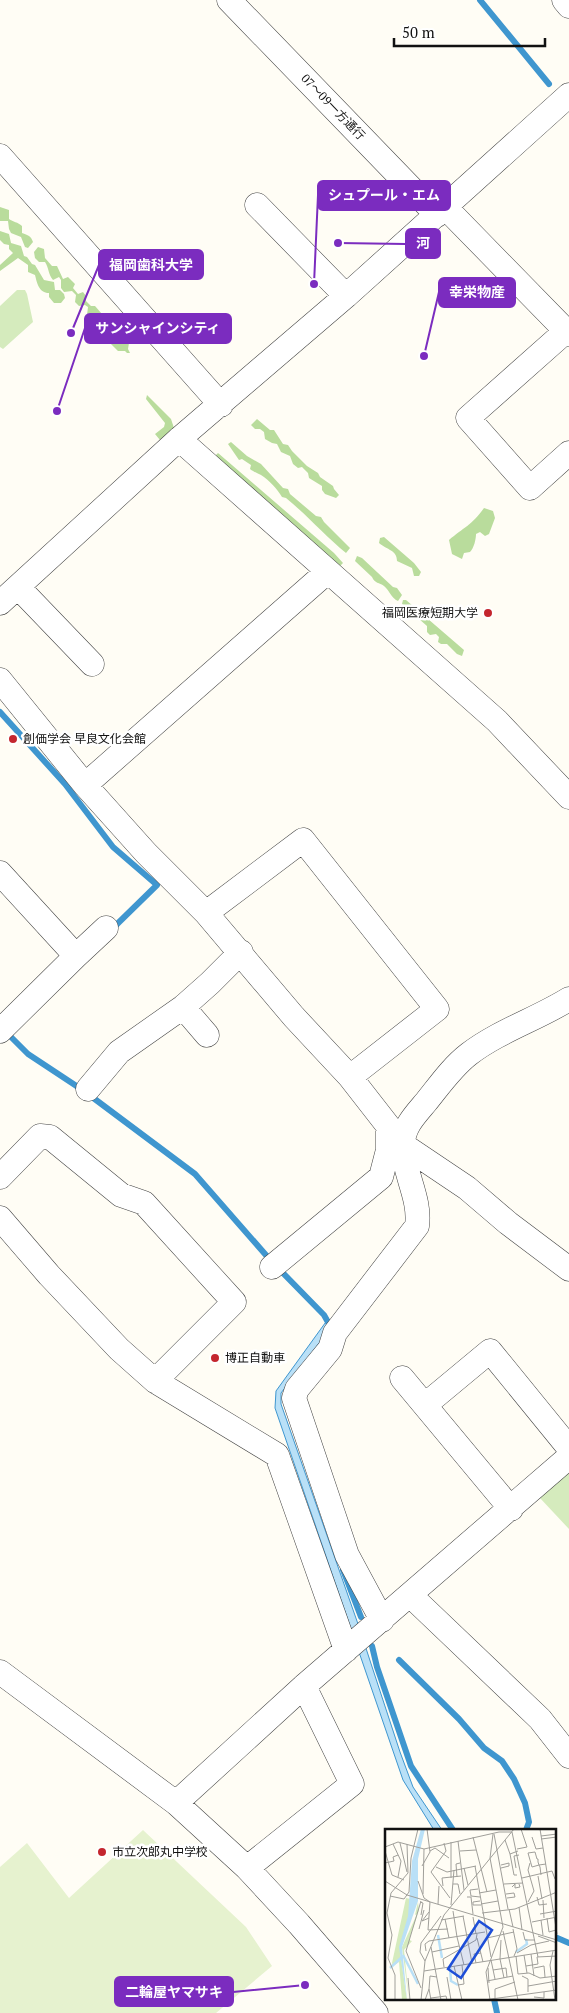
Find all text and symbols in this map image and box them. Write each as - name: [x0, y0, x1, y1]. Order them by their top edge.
- scale bar: [394, 15, 545, 47]
- text: 50 m: [402, 22, 435, 42]
- street label: 07～09一方通行: [298, 71, 368, 143]
- callout: シュプール・エム: [318, 181, 450, 210]
- text: シュプール・エム: [328, 185, 440, 204]
- callout: 河: [406, 229, 440, 258]
- text: 河: [416, 233, 430, 252]
- callout: 福岡歯科大学: [99, 250, 203, 279]
- text: 福岡歯科大学: [109, 255, 193, 274]
- callout: 幸栄物産: [439, 278, 515, 307]
- text: 幸栄物産: [449, 282, 505, 301]
- callout: サンシャインシティ: [85, 314, 231, 343]
- text: サンシャインシティ: [95, 318, 221, 337]
- place label: 福岡医療短期大学: [382, 605, 478, 620]
- marker: 福岡医療短期大学: [482, 607, 494, 619]
- place label: 創価学会 早良文化会館: [23, 731, 146, 746]
- marker: 創価学会 早良文化会館: [7, 733, 19, 745]
- place label: 博正自動車: [225, 1350, 285, 1365]
- marker: 博正自動車: [209, 1352, 221, 1364]
- inset map: [385, 1829, 556, 2000]
- place label: 市立次郎丸中学校: [112, 1844, 208, 1859]
- marker: 市立次郎丸中学校: [96, 1846, 108, 1858]
- callout: 二輪屋ヤマサキ: [115, 1977, 233, 2006]
- text: 二輪屋ヤマサキ: [125, 1982, 223, 2001]

